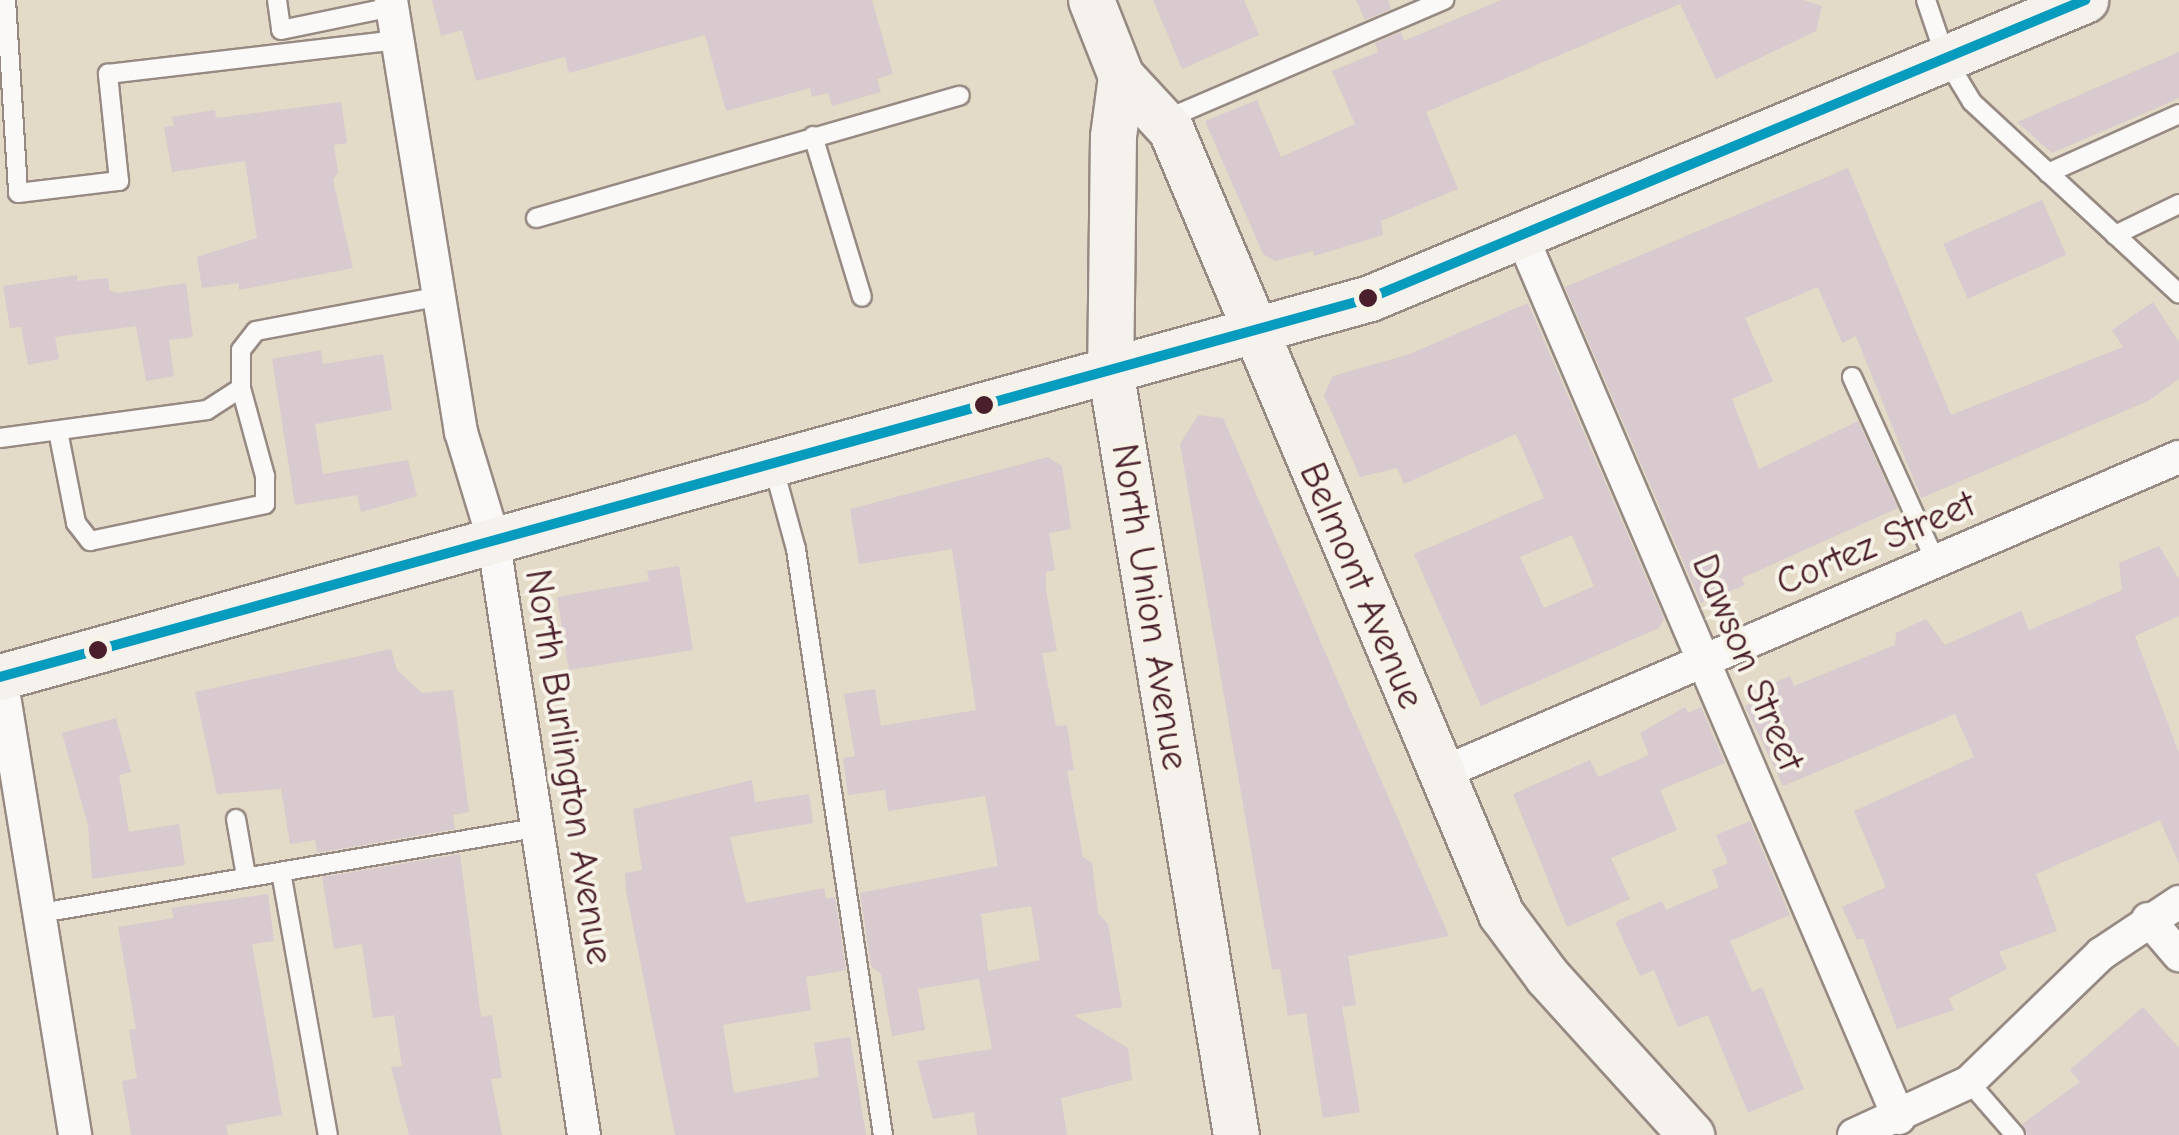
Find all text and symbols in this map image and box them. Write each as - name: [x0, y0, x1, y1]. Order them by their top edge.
- unlabelled marker: [1358, 288, 1378, 308]
- unlabelled marker: [974, 395, 994, 415]
- street label: North Union Avenue: [1101, 441, 1197, 773]
- street label: Belmont Avenue: [1289, 456, 1433, 716]
- street label: Cortez Street: [1770, 482, 1982, 606]
- street label: Dawson Street: [1681, 548, 1813, 778]
- street label: North Burlington Avenue: [514, 566, 622, 968]
- unlabelled marker: [88, 640, 108, 660]

